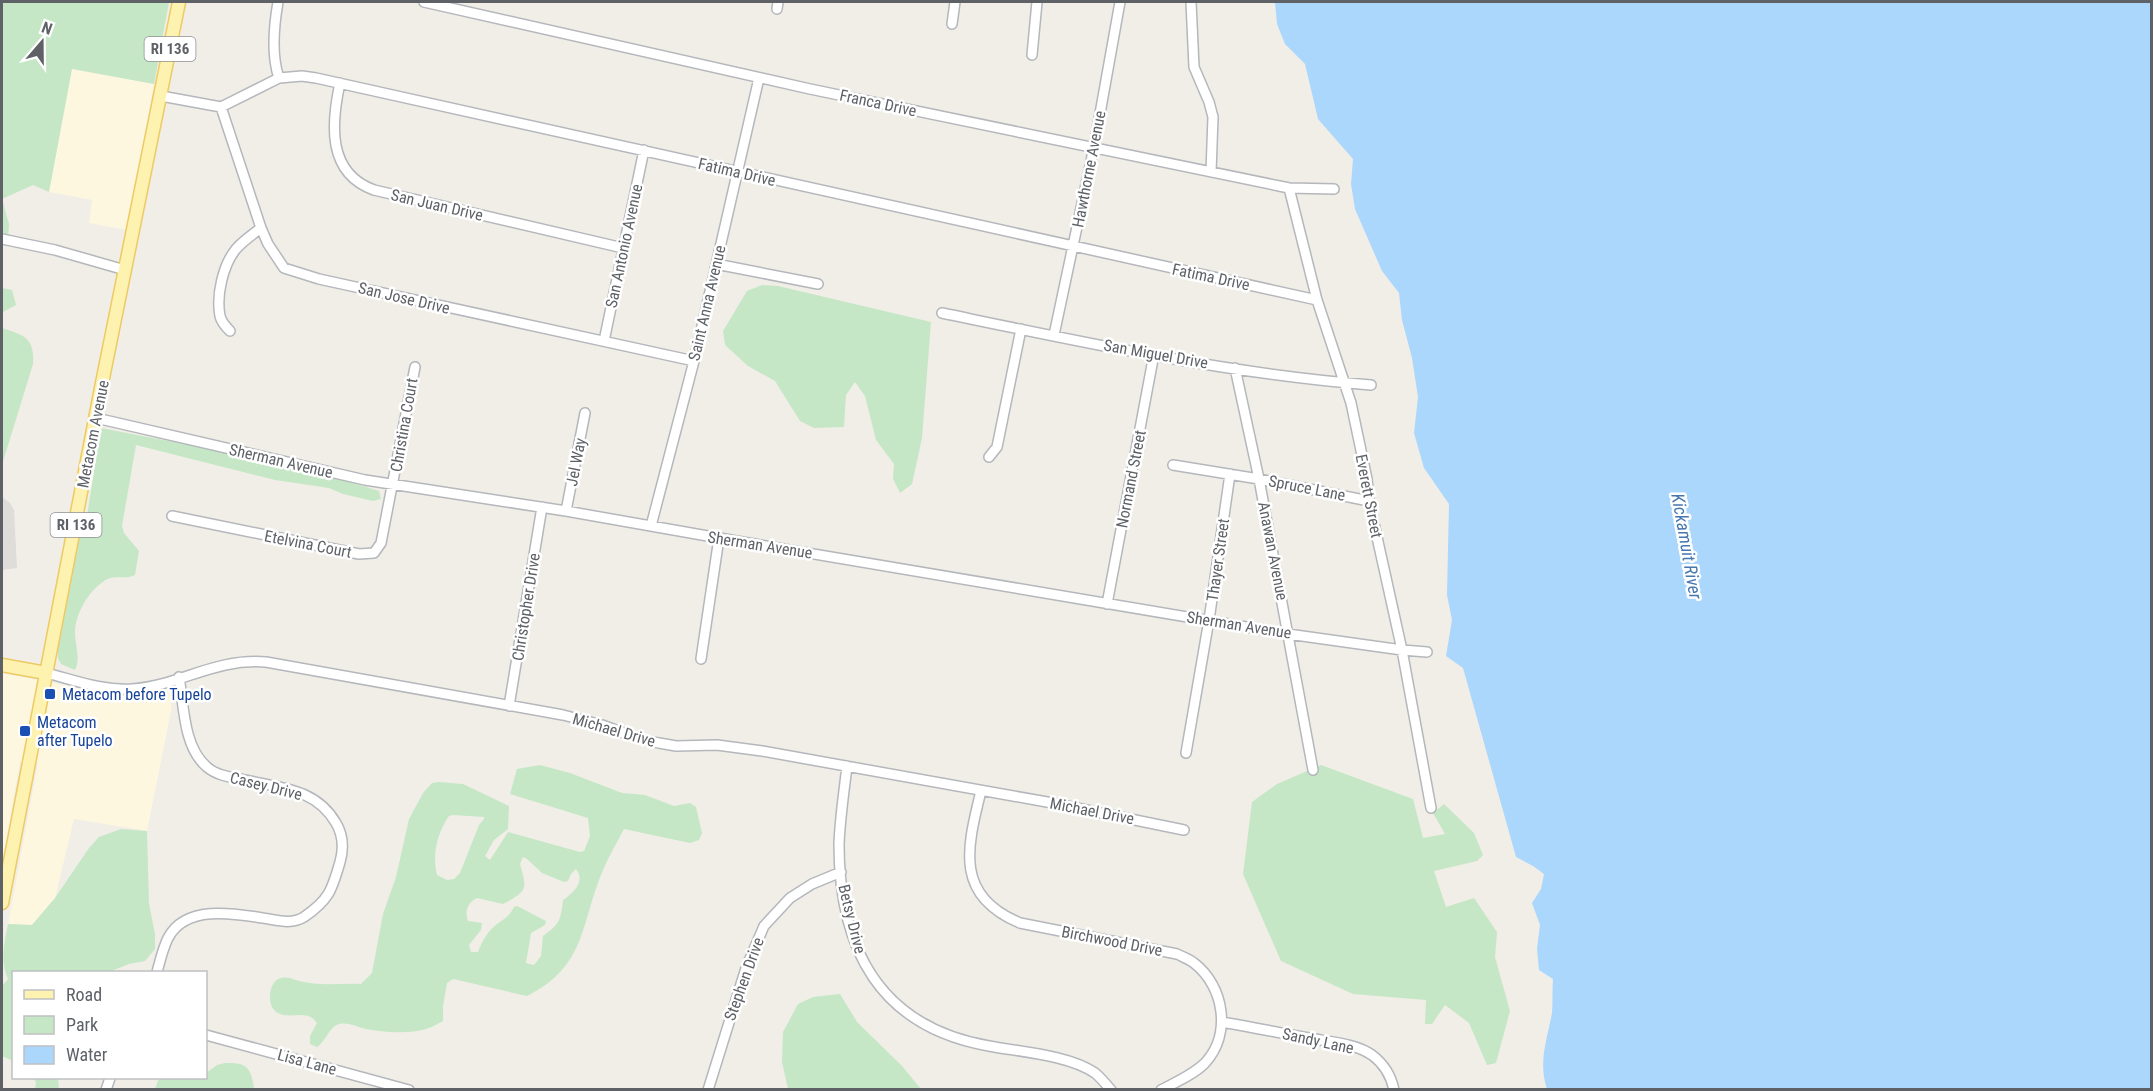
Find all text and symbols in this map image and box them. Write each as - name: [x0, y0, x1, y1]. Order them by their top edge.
- north arrow: [12, 12, 72, 72]
- text: N: [39, 18, 55, 39]
- road number: RI 136: [144, 37, 195, 61]
- street label: Franca Drive: [838, 86, 918, 120]
- street label: Hawthorne Avenue: [1068, 109, 1110, 229]
- street label: Fatima Drive: [696, 154, 778, 190]
- street label: San Antonio Avenue: [602, 182, 646, 310]
- street label: San Juan Drive: [389, 185, 485, 225]
- street label: Saint Anna Avenue: [684, 243, 730, 363]
- street label: Fatima Drive: [1170, 260, 1252, 294]
- street label: San Jose Drive: [356, 278, 452, 318]
- street label: San Miguel Drive: [1102, 335, 1210, 373]
- street label: Christina Court: [386, 376, 422, 473]
- street label: Metacom Avenue: [73, 379, 113, 489]
- street label: Normand Street: [1112, 428, 1150, 530]
- street label: Jel Way: [562, 436, 590, 488]
- street label: Sherman Avenue: [227, 440, 335, 482]
- street label: Everett Street: [1352, 453, 1386, 540]
- street label: Spruce Lane: [1267, 471, 1347, 505]
- water label: Kickamuit River: [1667, 492, 1707, 601]
- street label: Anawan Avenue: [1254, 500, 1292, 602]
- road number: RI 136: [50, 513, 101, 537]
- street label: Thayer Street: [1203, 517, 1233, 603]
- street label: Etelvina Court: [263, 526, 353, 562]
- street label: Sherman Avenue: [706, 527, 814, 563]
- street label: Christopher Drive: [508, 552, 544, 662]
- street label: Sherman Avenue: [1185, 607, 1293, 643]
- place label: Metacom before Tupelo: [62, 685, 212, 704]
- marker: Metacom before Tupelo: [43, 687, 57, 701]
- street label: Michael Drive: [570, 709, 658, 751]
- place label: Metacom after Tupelo: [37, 713, 113, 750]
- marker: Metacom after Tupelo: [18, 724, 32, 738]
- street label: Casey Drive: [228, 768, 304, 804]
- street label: Michael Drive: [1048, 794, 1136, 828]
- street label: Betsy Drive: [834, 882, 870, 956]
- street label: Birchwood Drive: [1060, 922, 1164, 960]
- street label: Stephen Drive: [720, 935, 768, 1023]
- legend: [12, 971, 207, 1079]
- text: Road: [66, 984, 102, 1005]
- text: Park: [66, 1014, 98, 1035]
- street label: Sandy Lane: [1281, 1024, 1355, 1058]
- text: Water: [66, 1044, 108, 1065]
- street label: Lisa Lane: [275, 1045, 339, 1079]

